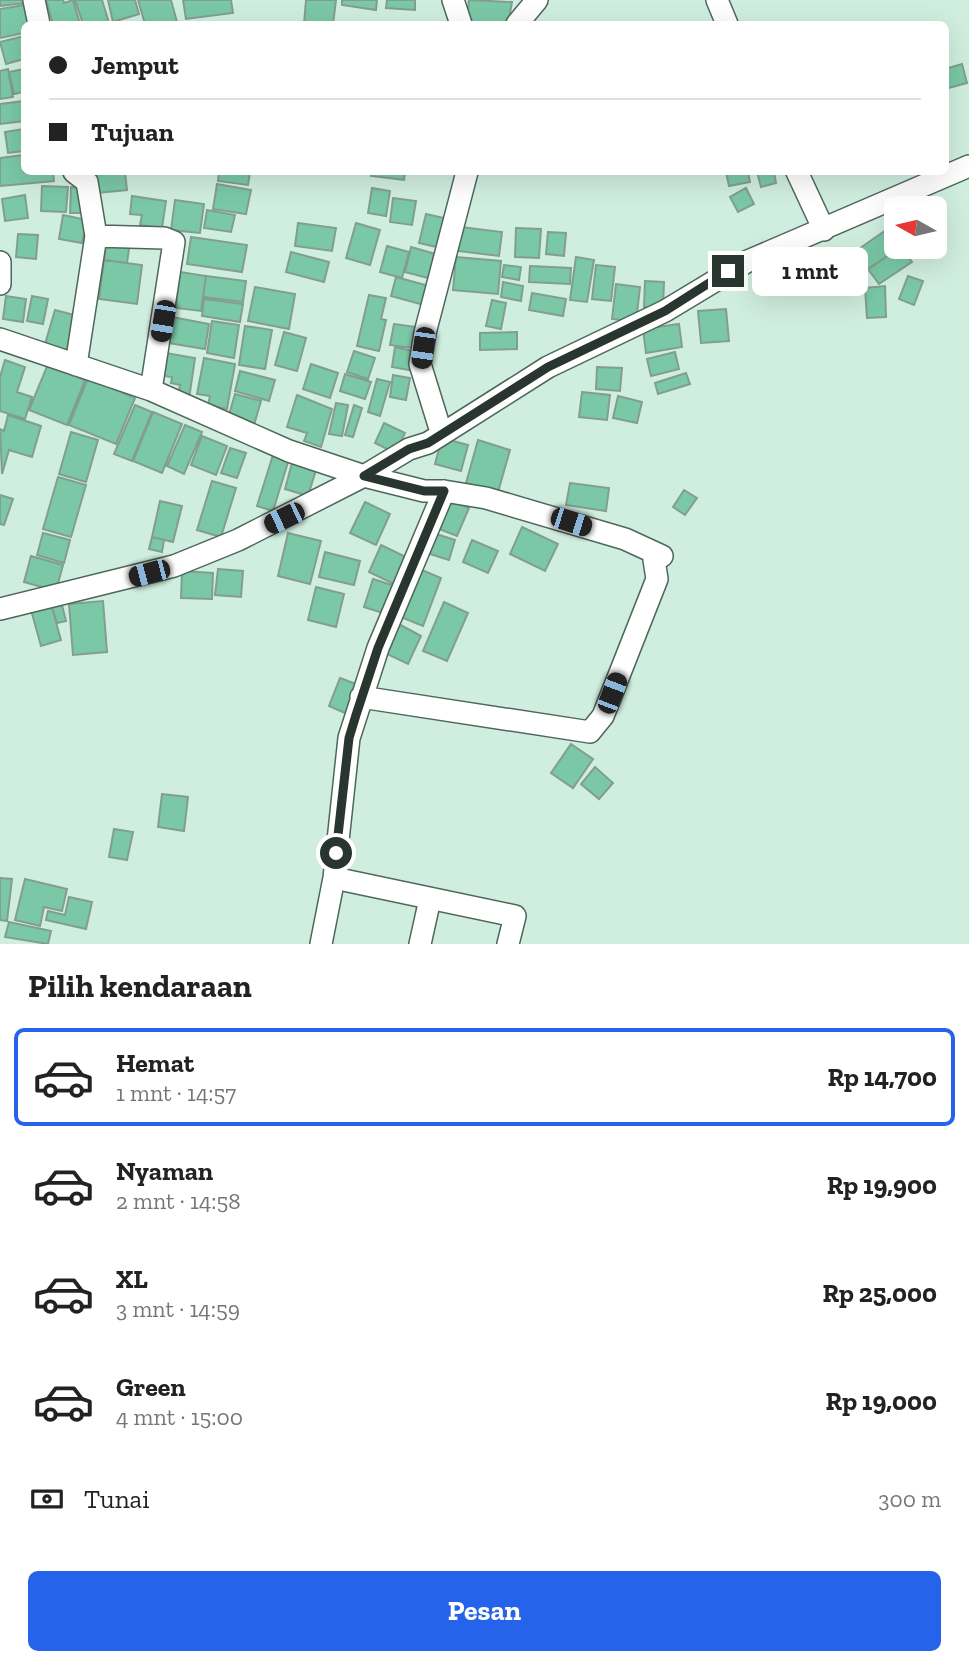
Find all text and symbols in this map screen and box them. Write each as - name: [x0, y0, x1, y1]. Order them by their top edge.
- text: Jemput: [91, 49, 179, 81]
- text: Tujuan: [91, 116, 174, 148]
- north arrow: [884, 196, 947, 259]
- map controls: [884, 196, 947, 259]
- callout: 1 mnt: [752, 246, 868, 296]
- route end: [712, 255, 744, 287]
- text: 1 mnt: [782, 257, 838, 285]
- car: [150, 298, 177, 344]
- car: [410, 326, 437, 370]
- car: [261, 499, 308, 537]
- car: [548, 506, 595, 538]
- car: [126, 557, 173, 589]
- car: [595, 670, 630, 716]
- route start: [320, 837, 352, 869]
- text: Pilih kendaraan: [28, 967, 252, 1005]
- icon: car: [32, 1046, 95, 1109]
- text: Hemat: [116, 1047, 194, 1079]
- text: Rp 14,700: [827, 1061, 937, 1093]
- text: 1 mnt · 14:57: [116, 1079, 236, 1107]
- icon: car: [32, 1154, 95, 1217]
- text: Nyaman: [116, 1155, 213, 1187]
- text: Rp 19,900: [827, 1169, 937, 1201]
- text: 2 mnt · 14:58: [116, 1187, 241, 1215]
- icon: car: [32, 1262, 95, 1325]
- text: XL: [116, 1263, 148, 1295]
- text: Rp 25,000: [822, 1277, 937, 1309]
- text: 3 mnt · 14:59: [116, 1295, 240, 1323]
- icon: car: [32, 1370, 95, 1433]
- text: Green: [116, 1371, 186, 1403]
- text: Rp 19,000: [826, 1385, 937, 1417]
- text: 4 mnt · 15:00: [116, 1403, 243, 1431]
- icon: cash: [28, 1480, 66, 1518]
- text: Tunai: [84, 1483, 149, 1515]
- text: 300 m: [878, 1485, 941, 1513]
- button: Pesan: [28, 1571, 941, 1651]

